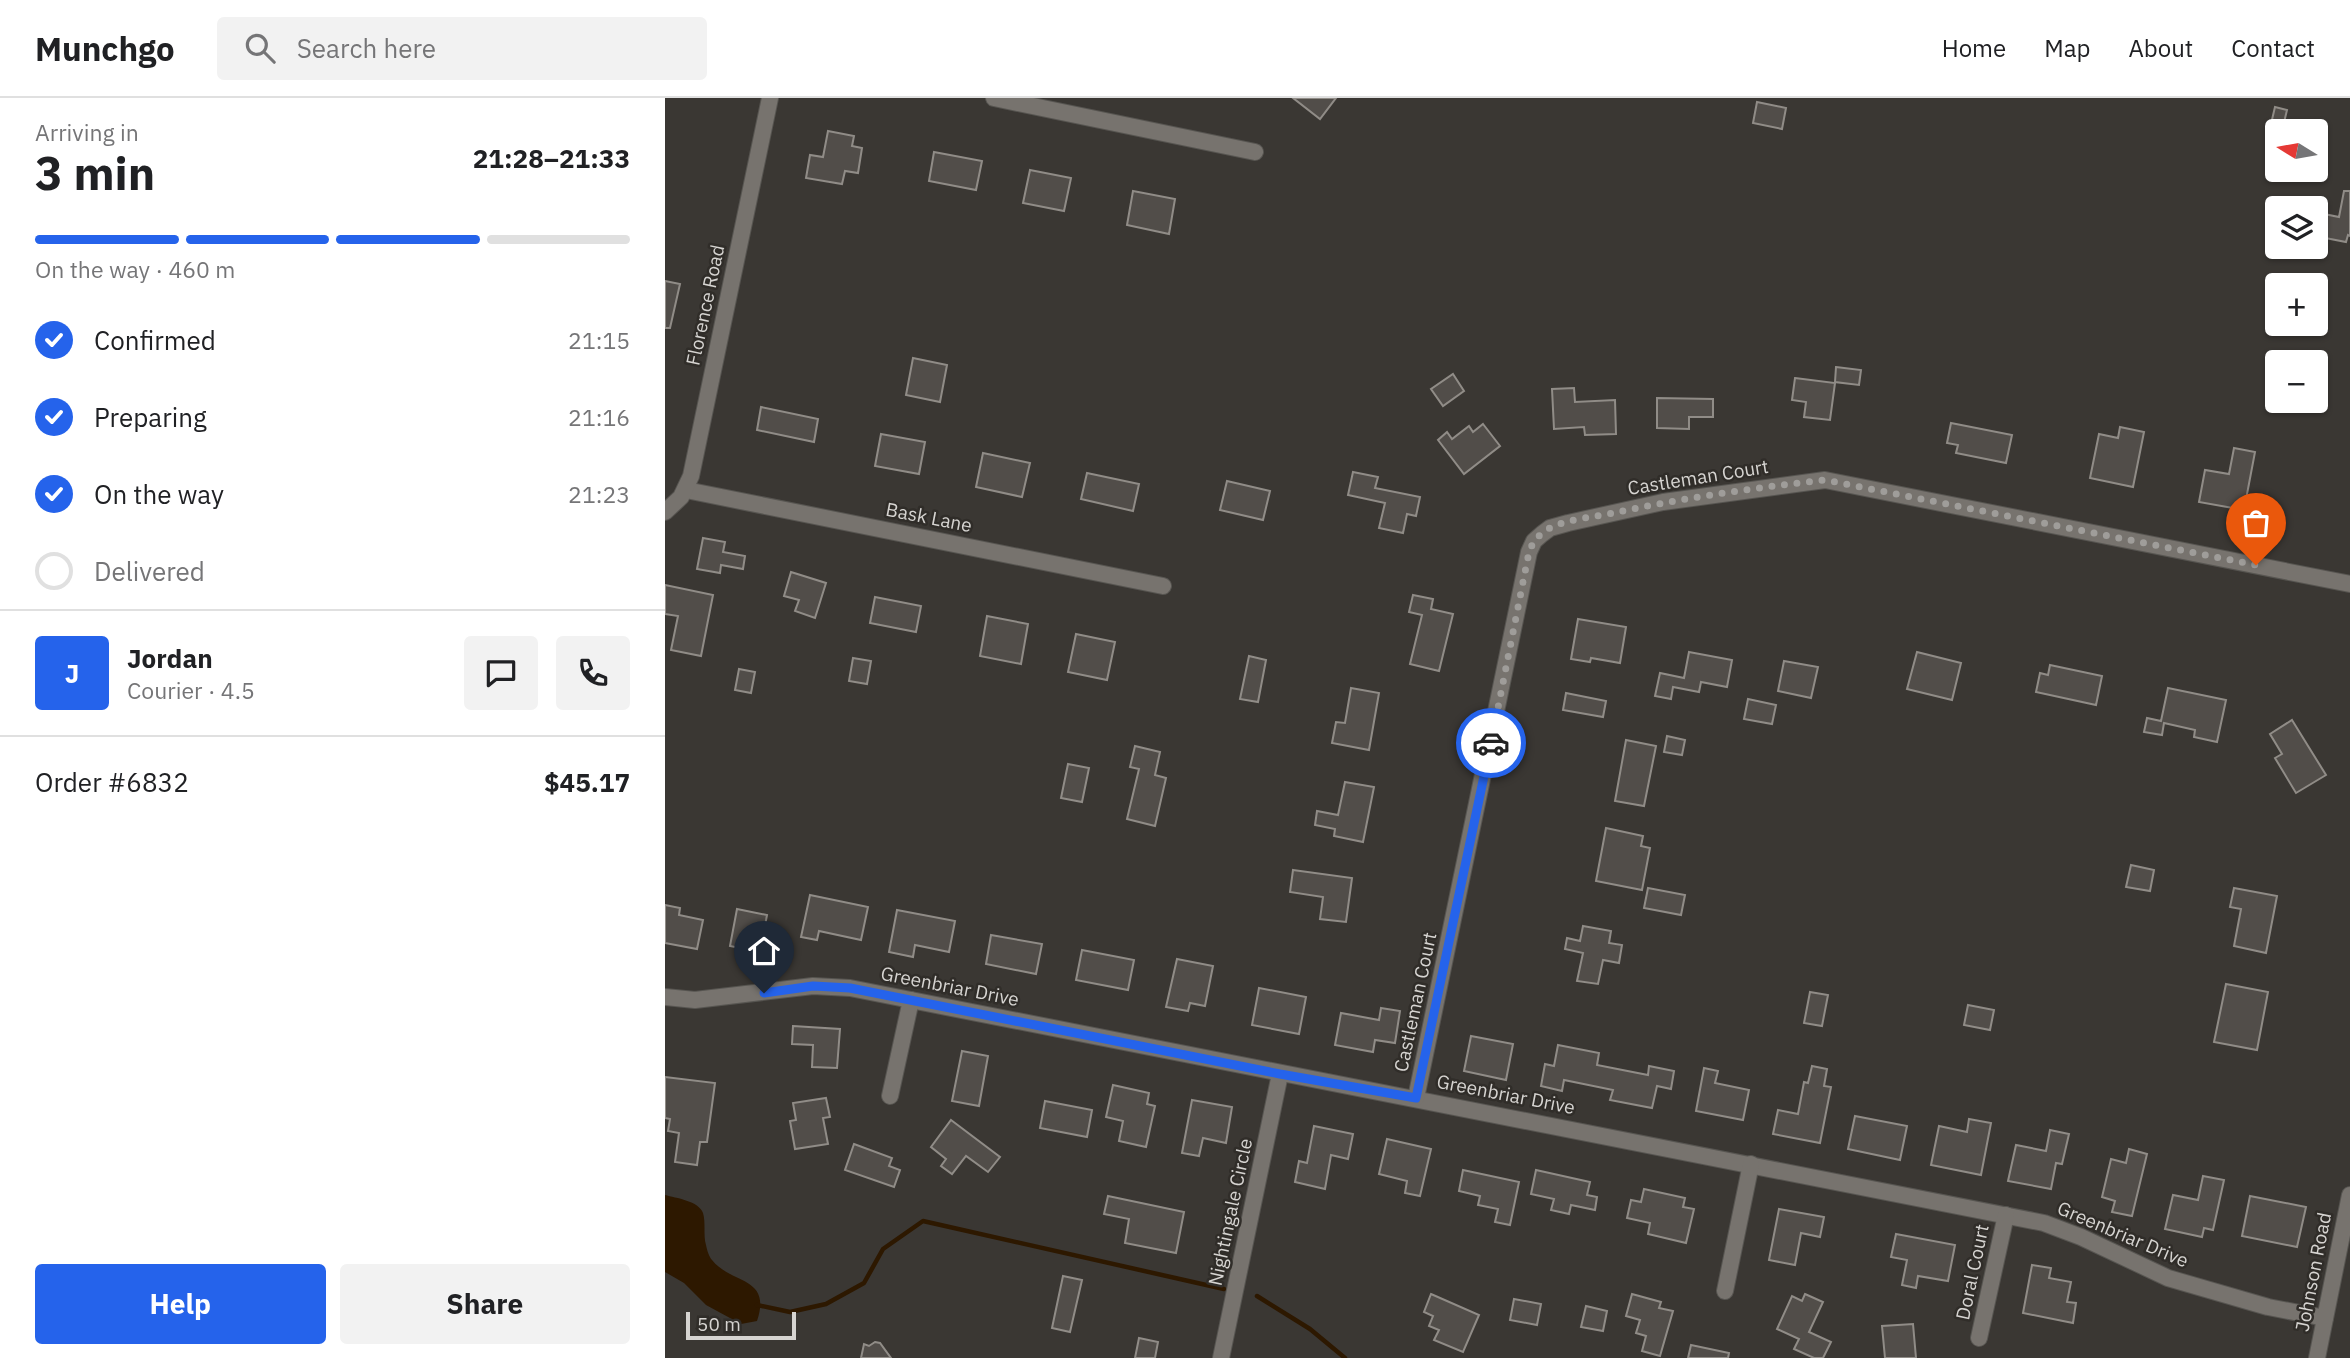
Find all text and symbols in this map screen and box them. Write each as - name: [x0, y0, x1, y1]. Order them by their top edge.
- search box: [217, 17, 707, 80]
- text: Munchgo: [35, 27, 175, 70]
- icon: search: [241, 29, 279, 67]
- text: Search here: [297, 31, 436, 65]
- text: Home: [1942, 32, 2006, 64]
- text: Map: [2044, 32, 2090, 64]
- text: About: [2128, 32, 2193, 64]
- text: Contact: [2231, 32, 2315, 64]
- text: Arriving in: [35, 117, 139, 147]
- north arrow: [2265, 119, 2327, 182]
- map controls: [2265, 119, 2328, 413]
- text: 21:28–21:33: [473, 141, 630, 175]
- text: 3 min: [35, 143, 155, 203]
- button: layers: [2265, 196, 2328, 259]
- street label: Florence Road: [681, 243, 729, 367]
- text: On the way · 460 m: [35, 254, 235, 284]
- button: +: [2265, 273, 2328, 336]
- icon: check: [35, 321, 73, 359]
- text: Confirmed: [94, 323, 216, 357]
- text: 21:15: [568, 325, 630, 355]
- button: −: [2265, 350, 2328, 413]
- icon: check: [35, 398, 73, 436]
- text: Preparing: [94, 400, 207, 434]
- text: 21:16: [568, 402, 630, 432]
- street label: Castleman Court: [1626, 454, 1770, 500]
- icon: check: [35, 475, 73, 513]
- text: On the way: [94, 477, 224, 511]
- text: 21:23: [568, 479, 630, 509]
- pin: [2226, 493, 2286, 565]
- street label: Bask Lane: [884, 497, 974, 537]
- icon: bag: [2237, 504, 2275, 542]
- text: Delivered: [94, 554, 205, 588]
- button: chat: [464, 636, 538, 710]
- button: phone: [556, 636, 630, 710]
- text: Jordan: [127, 641, 213, 675]
- text: J: [65, 656, 79, 690]
- text: Courier · 4.5: [127, 675, 255, 705]
- courier: [1456, 708, 1526, 778]
- icon: car: [1472, 724, 1510, 762]
- text: Order #6832: [35, 765, 189, 799]
- text: $45.17: [544, 765, 630, 799]
- pin: [734, 921, 794, 993]
- street label: Castleman Court: [1388, 930, 1442, 1074]
- icon: home: [745, 932, 783, 970]
- street label: Greenbriar Drive: [879, 961, 1021, 1011]
- street label: Greenbriar Drive: [1435, 1069, 1577, 1119]
- street label: Nightingale Circle: [1203, 1136, 1257, 1288]
- street label: Greenbriar Drive: [2054, 1196, 2192, 1272]
- street label: Johnson Road: [2290, 1210, 2336, 1334]
- street label: Doral Court: [1950, 1222, 1994, 1322]
- button: Help: [35, 1264, 326, 1344]
- button: Share: [340, 1264, 630, 1344]
- scale bar: [686, 1309, 796, 1341]
- text: 50 m: [697, 1312, 741, 1336]

